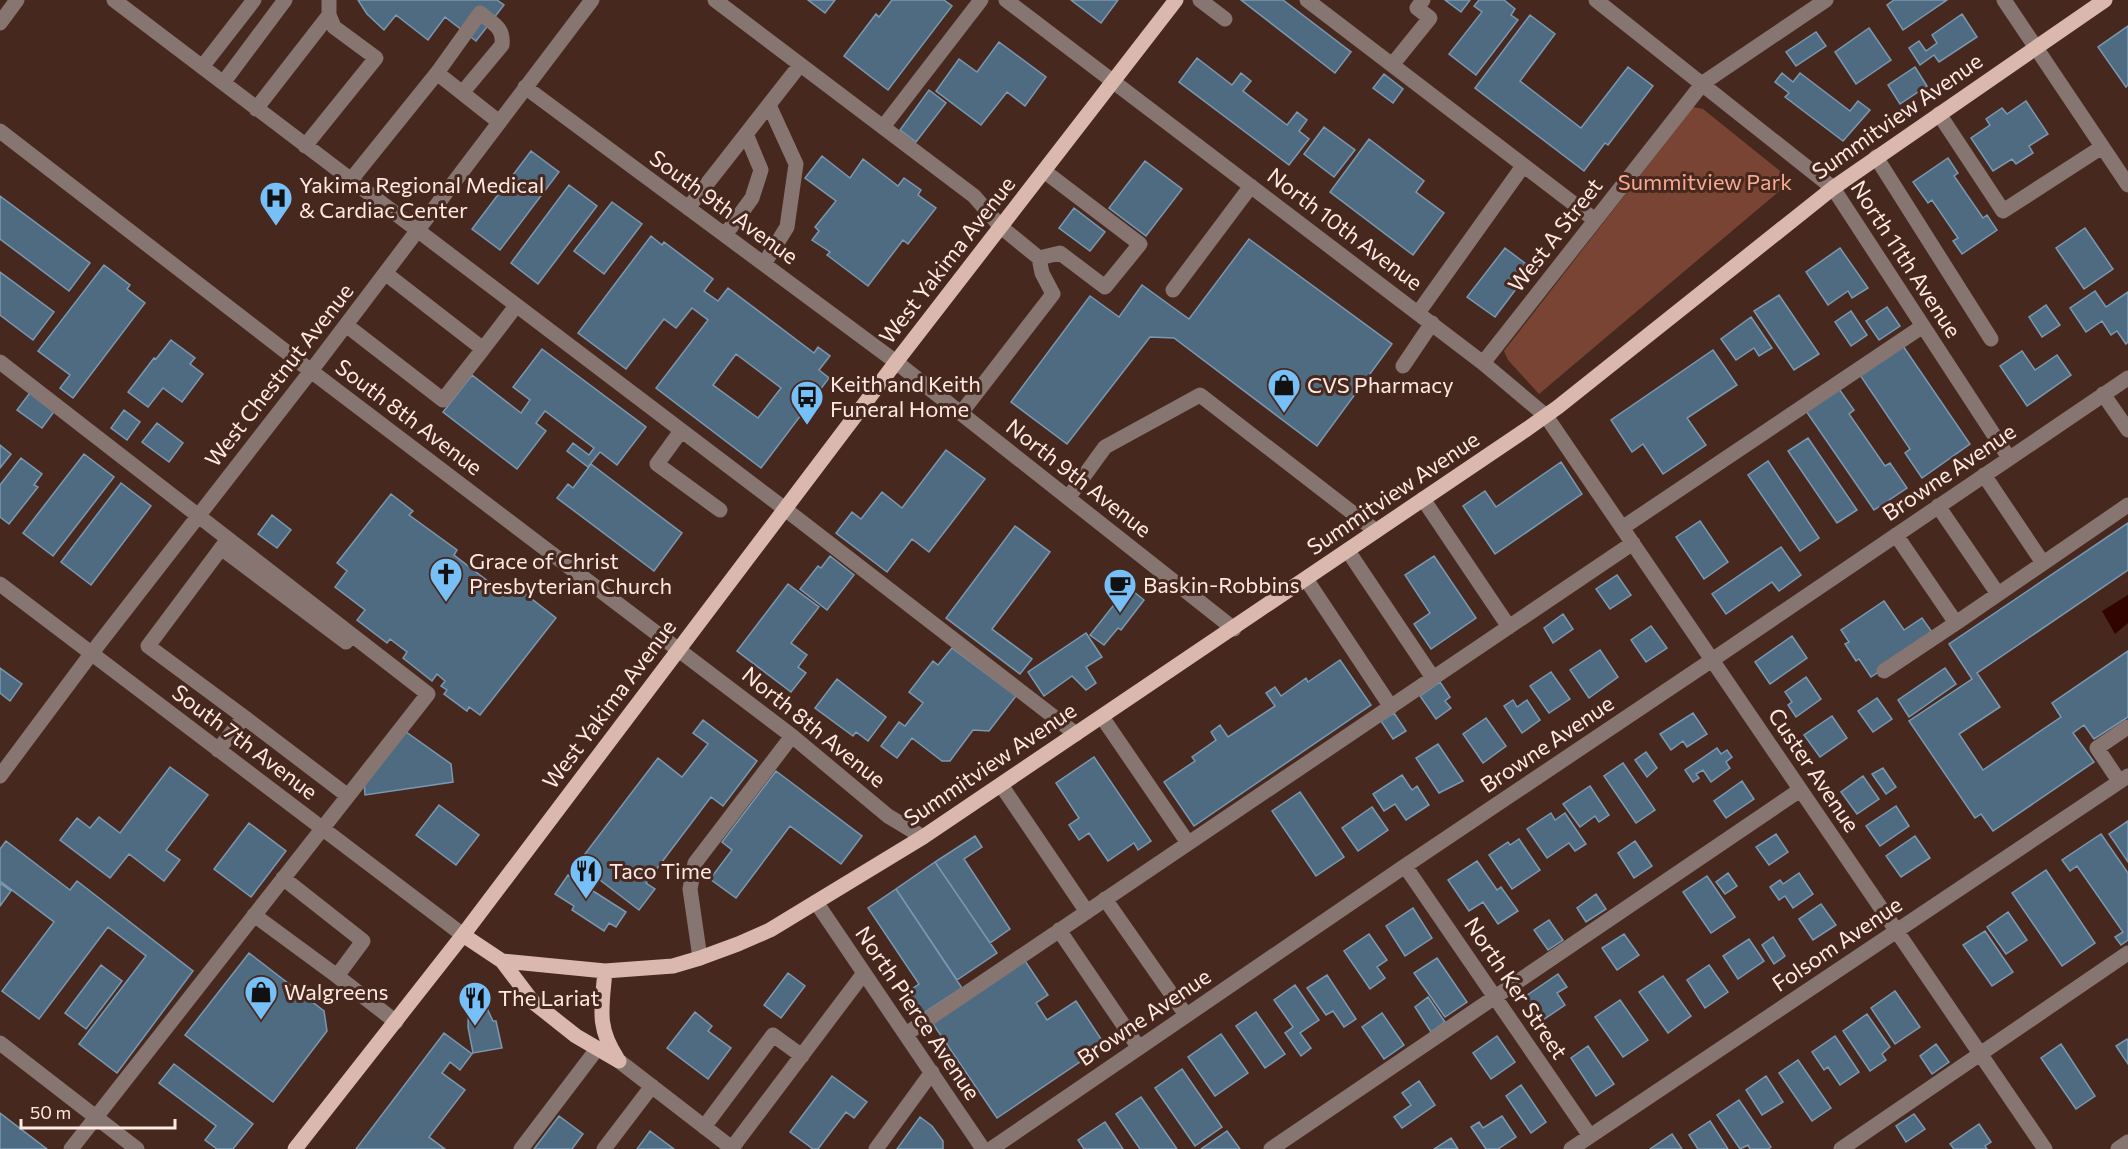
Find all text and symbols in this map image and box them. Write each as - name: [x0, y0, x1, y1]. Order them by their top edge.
- street label: Summitview Avenue: [1806, 47, 1987, 184]
- street label: South 9th Avenue: [645, 144, 804, 269]
- street label: North 10th Avenue: [1262, 161, 1428, 296]
- park label: Summitview Park: [1618, 168, 1792, 195]
- place label: Yakima Regional Medical & Cardiac Center: [299, 171, 544, 223]
- street label: West Yakima Avenue: [873, 171, 1020, 349]
- street label: West A Street: [1502, 172, 1607, 297]
- street label: North 11th Avenue: [1845, 175, 1967, 343]
- hospital icon: Yakima Regional Medical & Cardiac Center: [258, 180, 294, 227]
- street label: West Chestnut Avenue: [199, 278, 359, 472]
- street label: South 8th Avenue: [331, 353, 488, 481]
- shop icon: CVS Pharmacy: [1266, 367, 1302, 414]
- place label: Keith and Keith Funeral Home: [830, 370, 981, 422]
- place label: CVS Pharmacy: [1307, 371, 1454, 398]
- bus stop icon: Keith and Keith Funeral Home: [789, 379, 825, 426]
- street label: North 9th Avenue: [1001, 413, 1157, 543]
- street label: Browne Avenue: [1877, 417, 2020, 526]
- street label: Summitview Avenue: [1302, 425, 1484, 560]
- place label: Grace of Christ Presbyterian Church: [469, 547, 672, 599]
- church icon: Grace of Christ Presbyterian Church: [428, 556, 464, 603]
- cafe icon: Baskin-Robbins: [1102, 567, 1138, 614]
- place label: Baskin-Robbins: [1143, 571, 1300, 598]
- street label: West Yakima Avenue: [536, 614, 681, 794]
- street label: North 8th Avenue: [737, 660, 892, 793]
- street label: South 7th Avenue: [167, 678, 323, 805]
- street label: Browne Avenue: [1475, 689, 1618, 798]
- street label: Summitview Avenue: [899, 696, 1081, 831]
- street label: Custer Avenue: [1763, 702, 1866, 837]
- restaurant icon: Taco Time: [568, 853, 604, 900]
- place label: Taco Time: [609, 857, 712, 884]
- street label: Folsom Avenue: [1767, 890, 1907, 997]
- street label: North Ker Street: [1459, 912, 1574, 1064]
- street label: North Pierce Avenue: [850, 921, 987, 1105]
- street label: Browne Avenue: [1072, 962, 1215, 1071]
- shop icon: Walgreens: [243, 974, 279, 1021]
- place label: Walgreens: [284, 978, 389, 1005]
- restaurant icon: The Lariat: [457, 980, 493, 1027]
- place label: The Lariat: [498, 984, 600, 1011]
- scale bar: [21, 1092, 176, 1130]
- text: 50 m: [30, 1101, 71, 1123]

